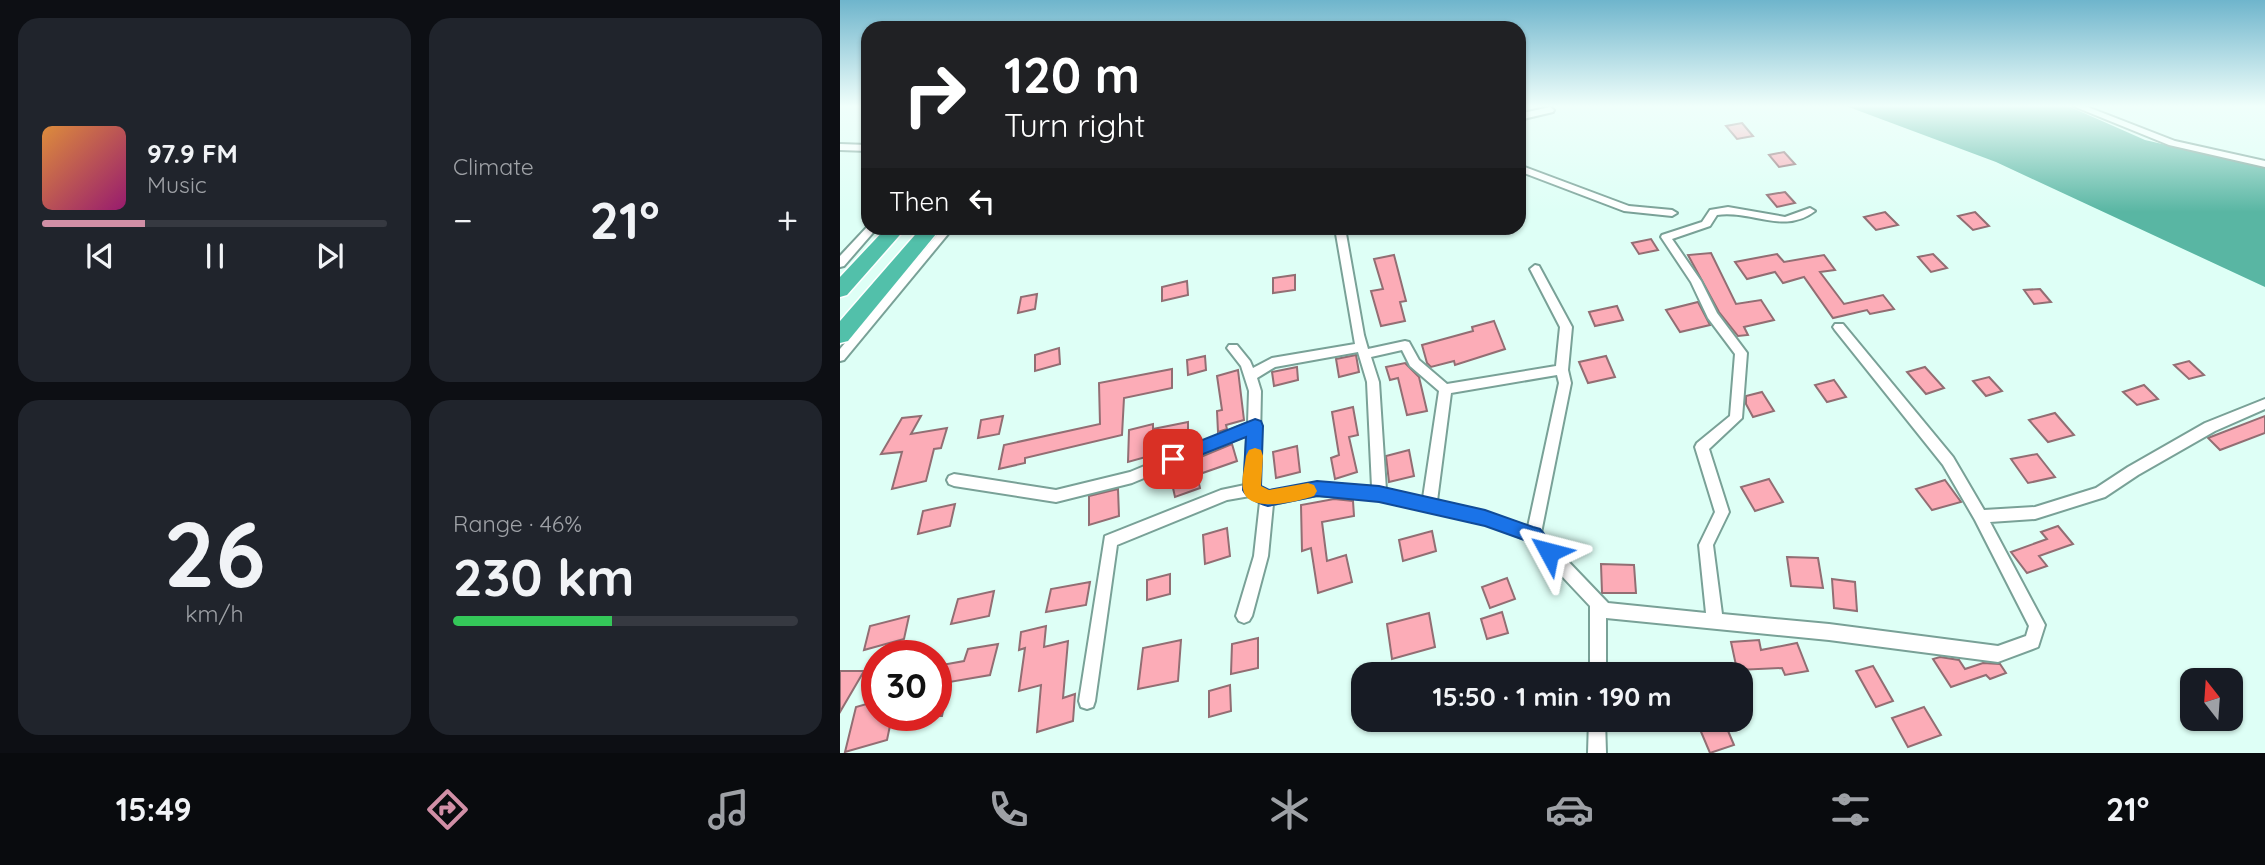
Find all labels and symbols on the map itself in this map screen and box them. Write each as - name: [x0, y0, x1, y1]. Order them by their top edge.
- pin: [1143, 429, 1203, 489]
- position arrow: [1512, 515, 1586, 589]
- speed limit sign: 30: [861, 640, 952, 731]
- north arrow: [2180, 668, 2244, 732]

